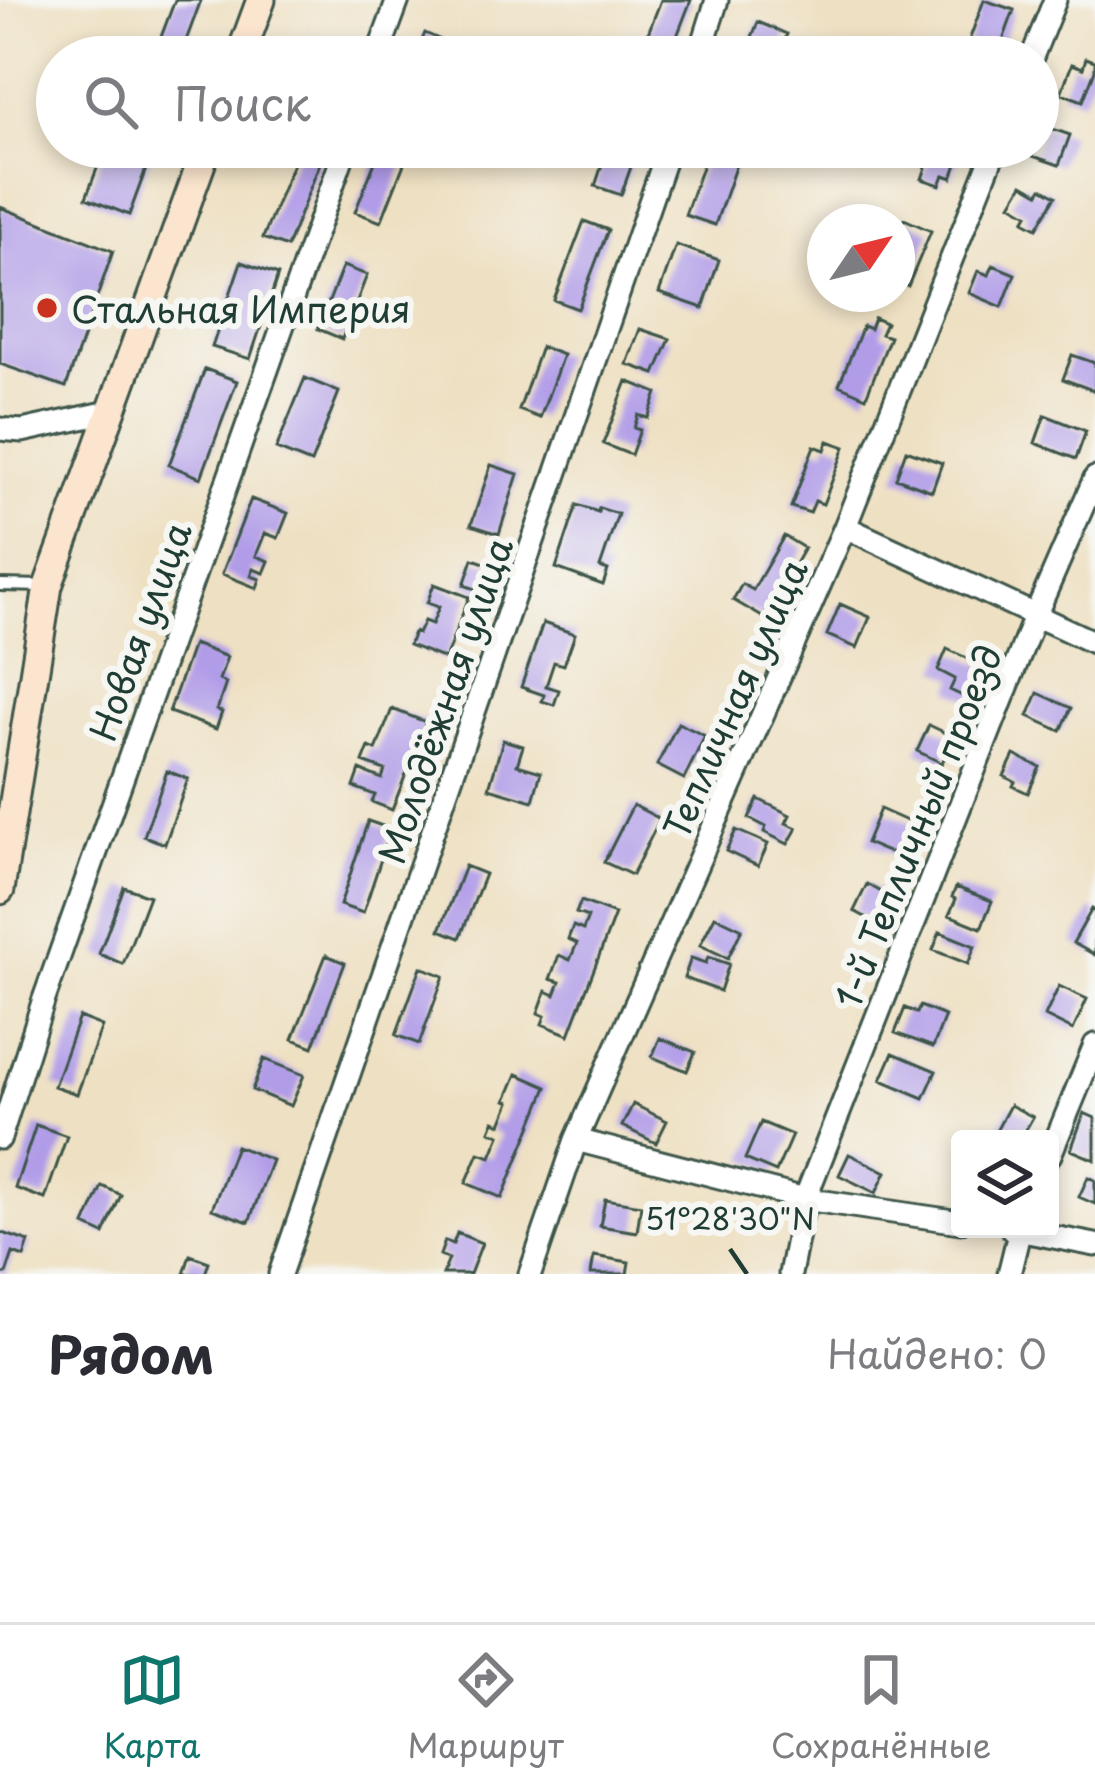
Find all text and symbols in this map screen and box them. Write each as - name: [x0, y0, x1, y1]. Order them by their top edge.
- search box: [36, 36, 1059, 168]
- text: Поиск: [174, 68, 311, 136]
- icon: search: [78, 69, 144, 135]
- north arrow: [807, 204, 915, 312]
- place label: Стальная Империя: [71, 281, 411, 335]
- marker: Стальная Империя: [34, 295, 60, 321]
- street label: Новая улица: [74, 514, 204, 748]
- street label: Молодёжная улица: [363, 530, 525, 870]
- street label: Тепличная улица: [648, 550, 820, 846]
- street label: 1-й Тепличный проезд: [819, 636, 1015, 1016]
- map controls: [951, 1130, 1059, 1238]
- button: layers: [951, 1130, 1059, 1238]
- text: 51°28'30"N: [645, 1195, 815, 1240]
- text: Рядом: [48, 1314, 214, 1391]
- text: Найдено: 0: [827, 1323, 1047, 1382]
- tab: Карта: [104, 1647, 200, 1769]
- tab: Маршрут: [408, 1647, 564, 1769]
- tab: Сохранённые: [771, 1647, 991, 1769]

